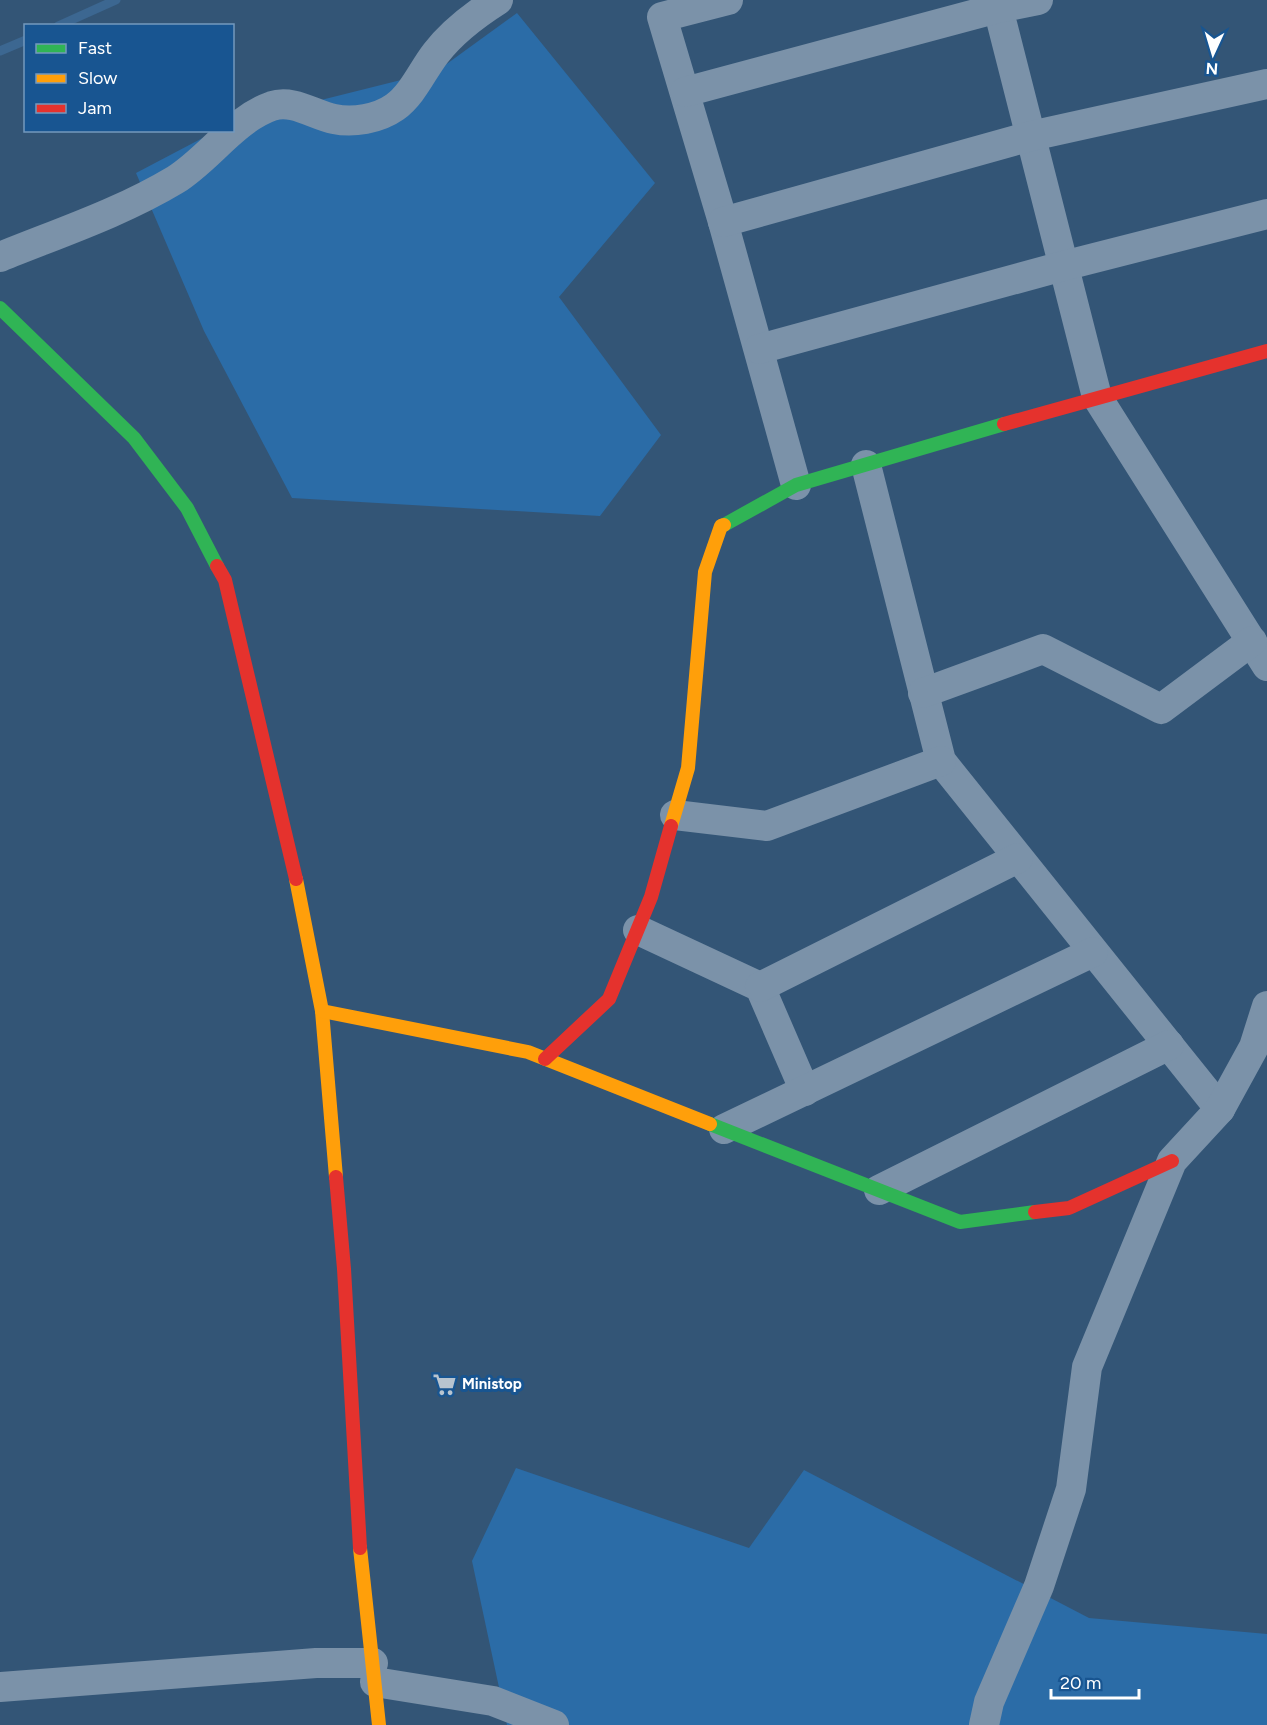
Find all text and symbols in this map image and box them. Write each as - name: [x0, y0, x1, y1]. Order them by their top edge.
- legend: [24, 24, 234, 132]
- north arrow: [1183, 24, 1243, 84]
- text: Fast: [78, 37, 112, 59]
- text: N: [1205, 59, 1219, 78]
- text: Slow: [78, 67, 117, 89]
- text: Jam: [78, 97, 112, 119]
- supermarket icon: Ministop: [431, 1371, 457, 1397]
- place label: Ministop: [462, 1375, 522, 1393]
- scale bar: [1051, 1662, 1140, 1700]
- text: 20 m: [1060, 1672, 1101, 1694]

